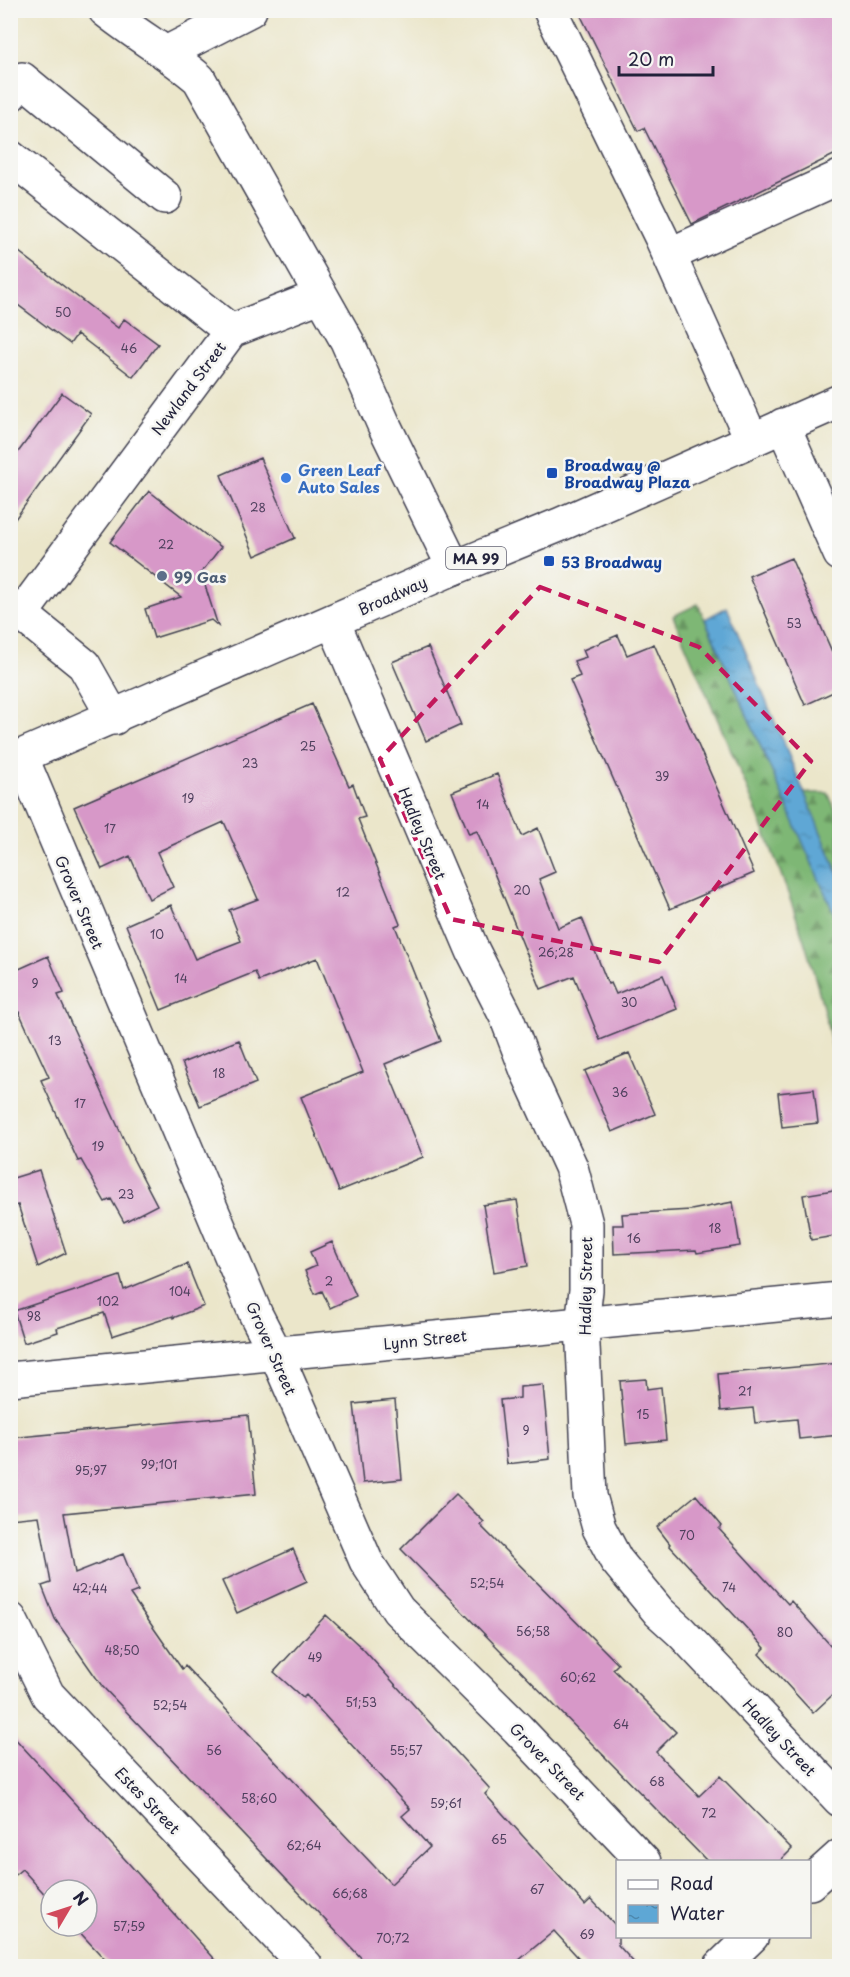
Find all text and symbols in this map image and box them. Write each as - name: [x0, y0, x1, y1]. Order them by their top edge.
- scale bar: [619, 39, 714, 77]
- text: 20 m: [628, 45, 674, 72]
- house number: 50: [55, 303, 71, 321]
- street label: Newland Street: [145, 336, 231, 440]
- house number: 46: [121, 339, 137, 357]
- place label: Broadway @ Broadway Plaza: [564, 453, 691, 493]
- place label: Green Leaf Auto Sales: [298, 458, 383, 498]
- marker: Broadway @ Broadway Plaza: [545, 466, 559, 480]
- marker: Green Leaf Auto Sales: [279, 471, 293, 485]
- house number: 28: [250, 498, 266, 516]
- house number: 22: [158, 535, 174, 553]
- road number: MA 99: [446, 547, 506, 569]
- place label: 53 Broadway: [561, 550, 662, 573]
- marker: 53 Broadway: [542, 554, 556, 568]
- place label: 99 Gas: [174, 565, 226, 588]
- marker: 99 Gas: [155, 569, 169, 583]
- street label: Broadway: [354, 570, 430, 620]
- house number: 53: [786, 614, 802, 632]
- house number: 25: [300, 737, 316, 755]
- house number: 23: [242, 754, 258, 772]
- house number: 39: [655, 767, 669, 785]
- street label: Hadley Street: [393, 783, 453, 883]
- house number: 19: [182, 789, 194, 807]
- house number: 14: [476, 795, 490, 813]
- house number: 17: [104, 819, 116, 837]
- street label: Grover Street: [50, 851, 110, 953]
- house number: 20: [513, 881, 531, 899]
- house number: 12: [336, 883, 350, 901]
- house number: 10: [150, 925, 164, 943]
- house number: 26;28: [538, 943, 574, 961]
- house number: 14: [174, 969, 188, 987]
- house number: 9: [31, 974, 39, 992]
- house number: 30: [621, 993, 638, 1011]
- house number: 13: [48, 1031, 62, 1049]
- house number: 18: [213, 1064, 225, 1082]
- house number: 36: [612, 1083, 628, 1101]
- house number: 17: [74, 1094, 86, 1112]
- house number: 19: [92, 1137, 104, 1155]
- house number: 23: [118, 1185, 134, 1203]
- house number: 18: [709, 1219, 721, 1237]
- house number: 16: [627, 1229, 641, 1247]
- street label: Hadley Street: [573, 1236, 597, 1336]
- house number: 2: [325, 1272, 333, 1290]
- house number: 104: [169, 1282, 191, 1300]
- house number: 102: [97, 1292, 119, 1310]
- street label: Grover Street: [241, 1298, 303, 1398]
- house number: 98: [27, 1307, 41, 1325]
- street label: Lynn Street: [382, 1323, 468, 1355]
- house number: 21: [738, 1382, 752, 1400]
- house number: 15: [636, 1405, 650, 1423]
- house number: 9: [522, 1421, 530, 1439]
- house number: 99;101: [141, 1455, 177, 1473]
- house number: 95;97: [75, 1461, 107, 1479]
- house number: 70: [679, 1526, 695, 1544]
- house number: 52;54: [470, 1574, 505, 1592]
- house number: 74: [722, 1578, 736, 1596]
- house number: 42;44: [72, 1579, 108, 1597]
- house number: 56;58: [516, 1622, 550, 1640]
- house number: 80: [777, 1623, 793, 1641]
- house number: 48;50: [104, 1641, 140, 1659]
- house number: 49: [308, 1648, 322, 1666]
- house number: 60;62: [560, 1668, 596, 1686]
- house number: 51;53: [345, 1693, 377, 1711]
- street label: Hadley Street: [738, 1693, 822, 1781]
- house number: 52;54: [153, 1696, 188, 1714]
- house number: 64: [613, 1715, 629, 1733]
- street label: Grover Street: [505, 1717, 591, 1805]
- house number: 56: [206, 1741, 222, 1759]
- house number: 55;57: [389, 1741, 423, 1759]
- street label: Estes Street: [110, 1761, 186, 1839]
- house number: 68: [649, 1772, 665, 1790]
- house number: 58;60: [241, 1789, 277, 1807]
- house number: 59;61: [430, 1794, 462, 1812]
- house number: 72: [701, 1804, 717, 1822]
- house number: 65: [491, 1830, 507, 1848]
- house number: 62;64: [286, 1836, 322, 1854]
- legend: [616, 1860, 811, 1938]
- text: Road: [670, 1869, 714, 1896]
- north arrow: [39, 1878, 99, 1938]
- house number: 67: [530, 1880, 545, 1898]
- house number: 66;68: [332, 1884, 368, 1902]
- text: N: [68, 1885, 95, 1910]
- text: Water: [670, 1899, 725, 1926]
- house number: 57;59: [113, 1917, 145, 1935]
- house number: 69: [579, 1925, 595, 1943]
- house number: 70;72: [376, 1929, 410, 1947]

